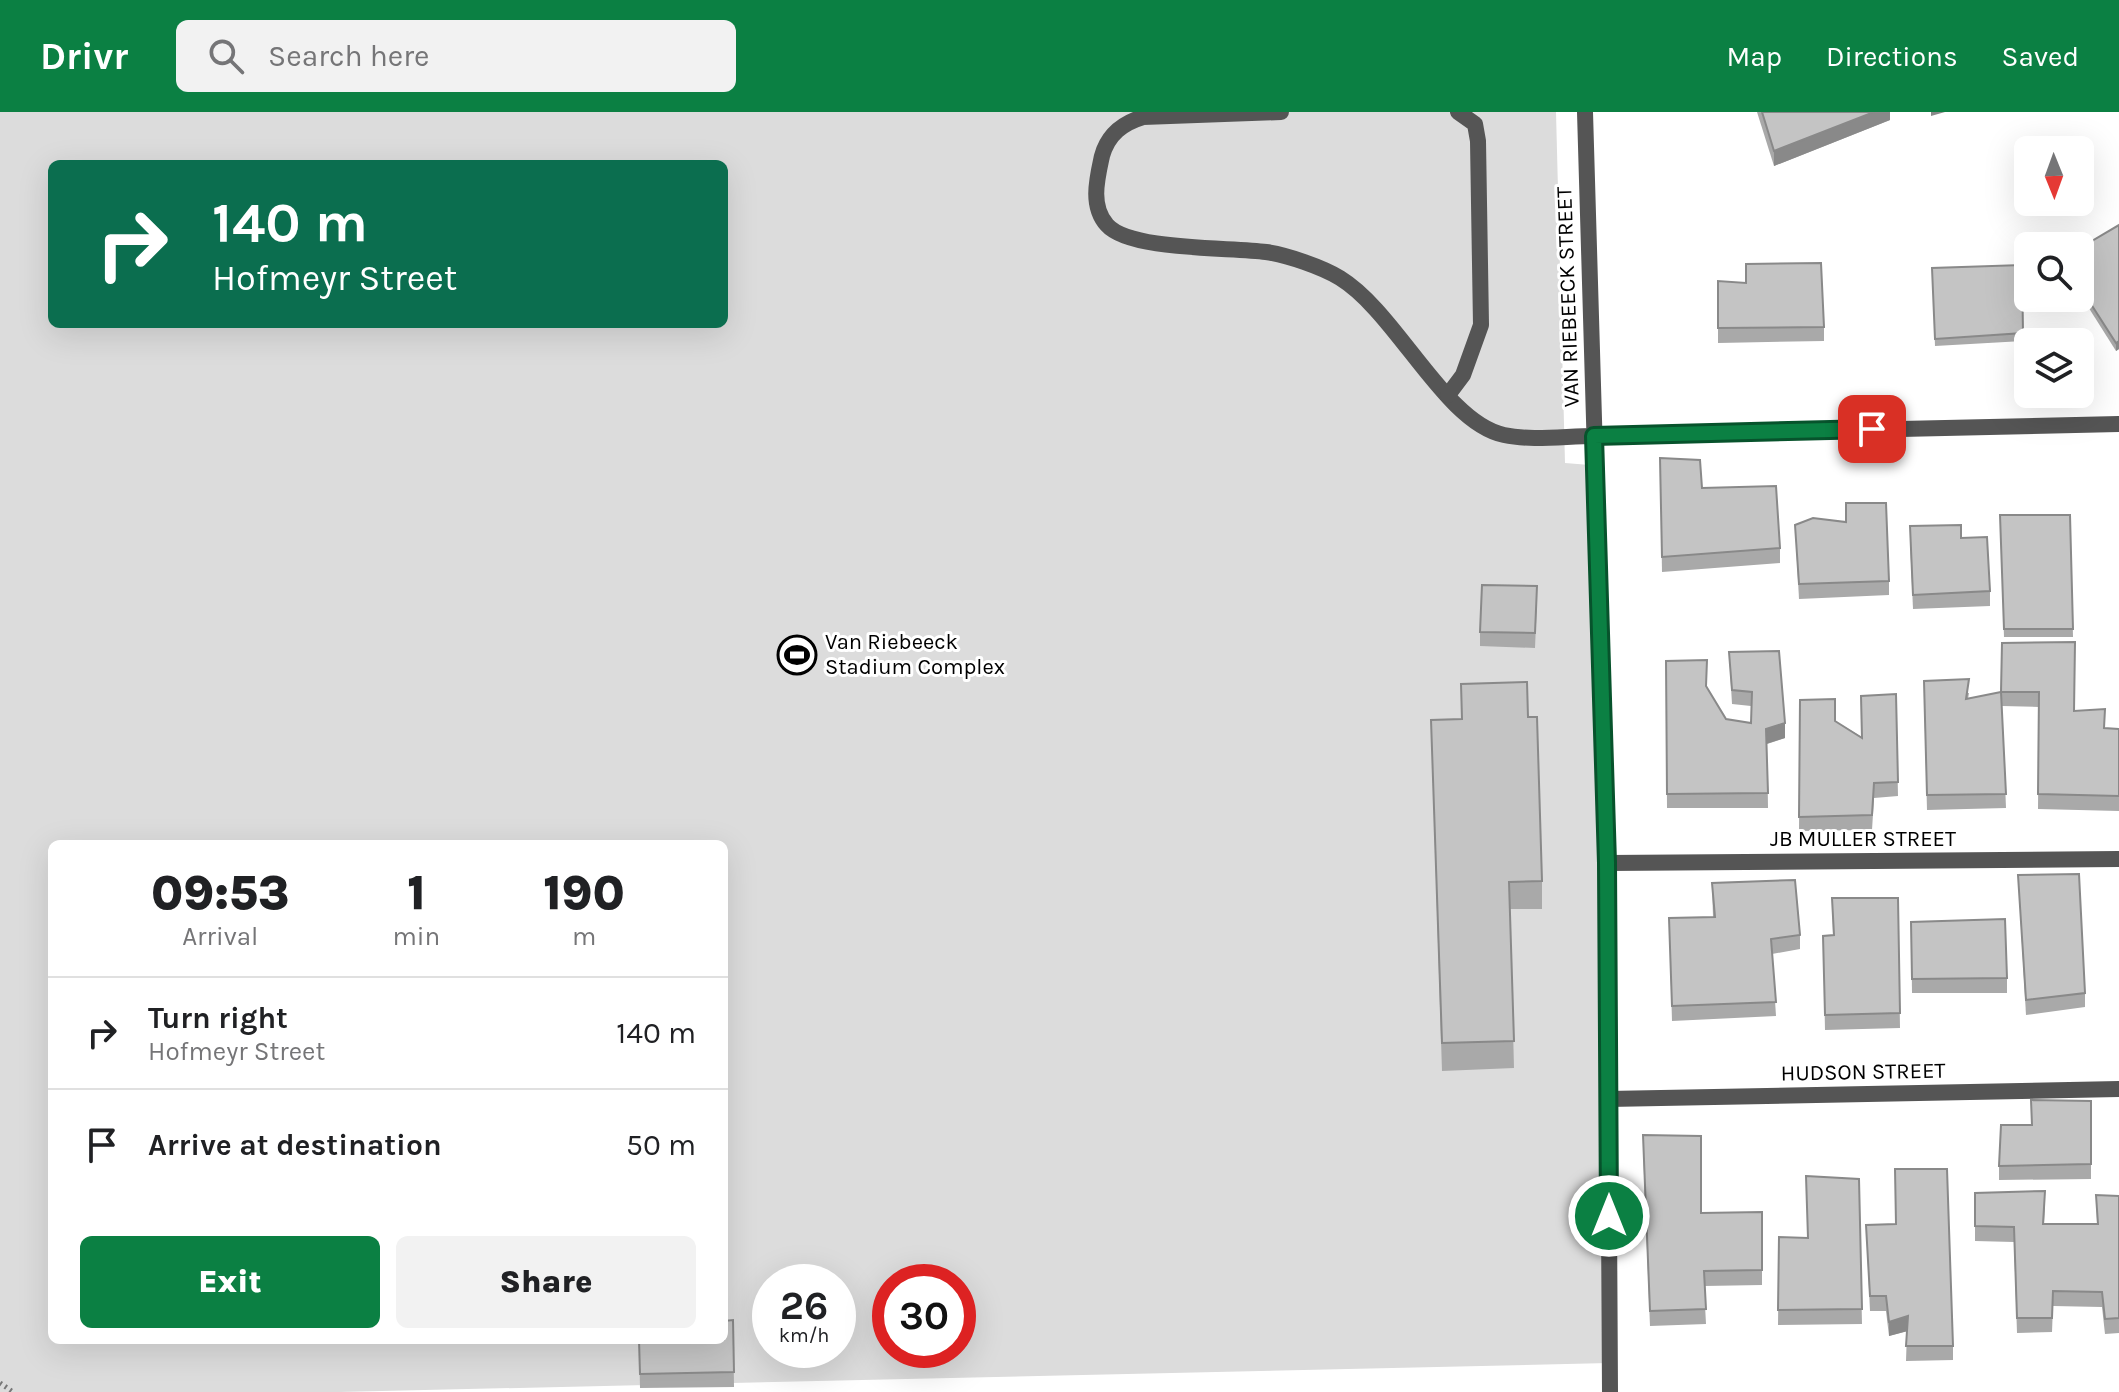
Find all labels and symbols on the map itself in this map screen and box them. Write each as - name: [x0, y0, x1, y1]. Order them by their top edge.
- north arrow: [2014, 136, 2094, 216]
- street label: VAN RIEBEECK STREET: [1551, 186, 1585, 408]
- pin: [1838, 395, 1906, 463]
- place label: Van Riebeeck Stadium Complex: [825, 629, 1005, 680]
- sports icon: Van Riebeeck Stadium Complex: [776, 634, 818, 676]
- street label: JB MULLER STREET: [1770, 826, 1956, 852]
- street label: HUDSON STREET: [1780, 1058, 1946, 1086]
- position arrow: [1567, 1174, 1651, 1258]
- speed limit sign: 30: [872, 1264, 976, 1368]

